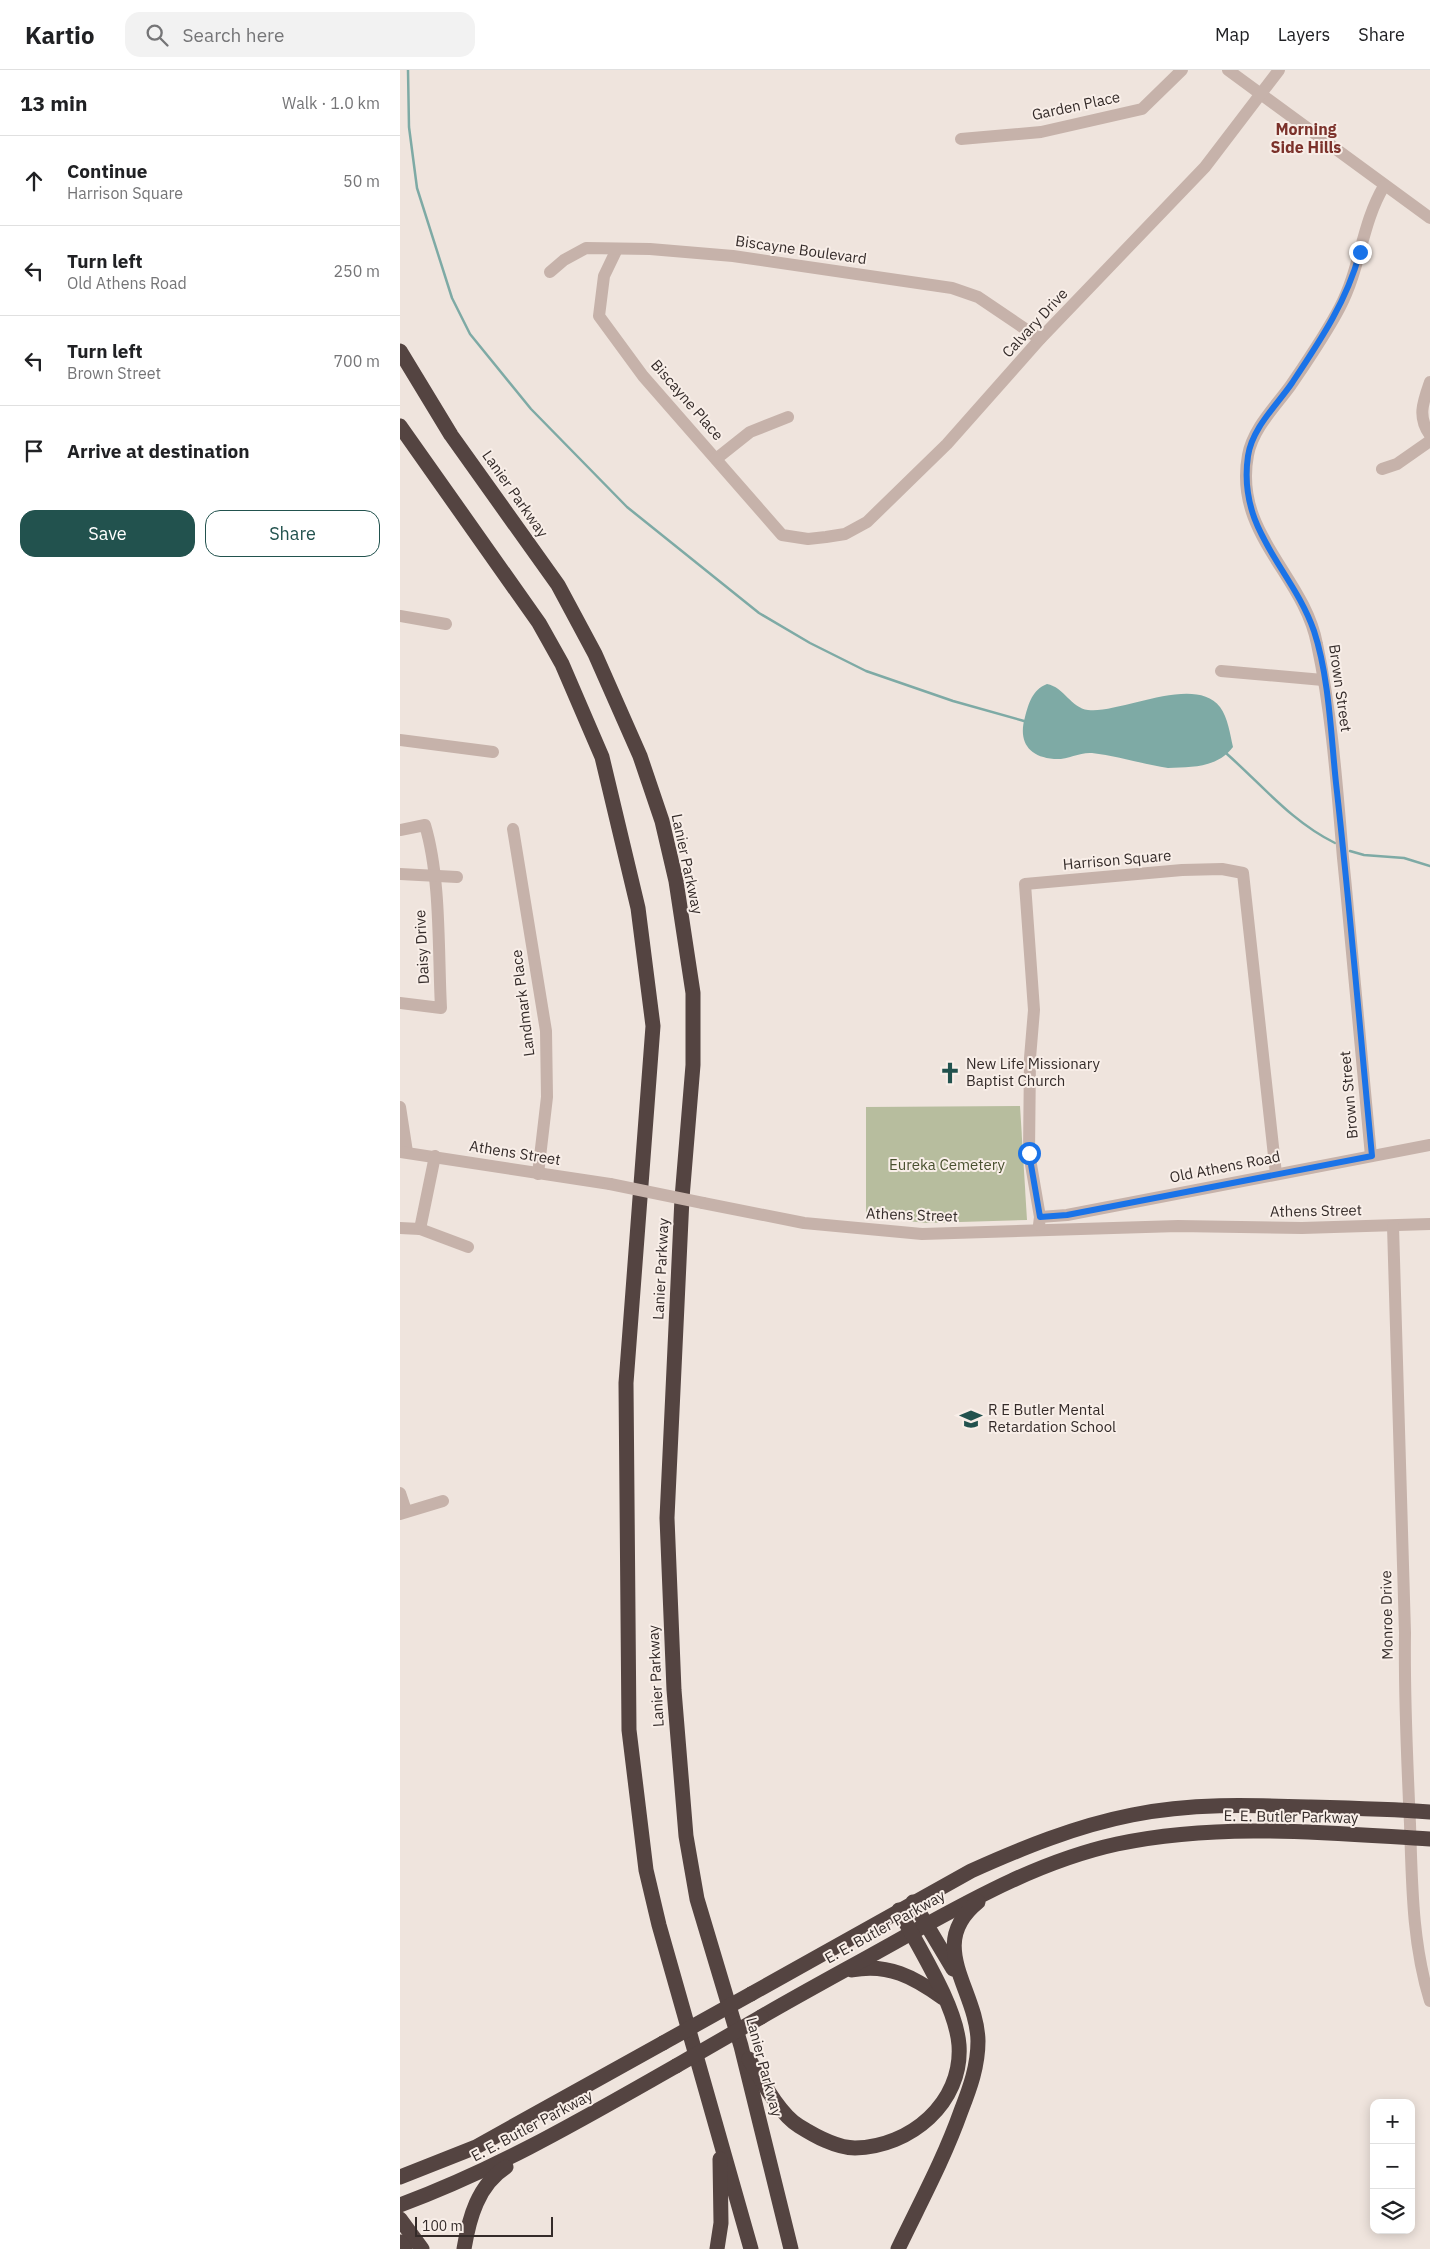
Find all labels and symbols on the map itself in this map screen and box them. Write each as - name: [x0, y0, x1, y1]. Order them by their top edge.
- street label: Garden Place: [1030, 87, 1122, 124]
- district label: Morning Side Hills: [1271, 119, 1341, 157]
- street label: Biscayne Boulevard: [734, 231, 868, 268]
- route end: [1349, 241, 1372, 264]
- street label: Calvary Drive: [998, 284, 1072, 361]
- street label: Biscayne Place: [647, 355, 728, 444]
- street label: Lanier Parkway: [478, 446, 553, 541]
- street label: Brown Street: [1325, 643, 1356, 733]
- street label: Lanier Parkway: [668, 812, 708, 916]
- street label: Harrison Square: [1062, 845, 1172, 874]
- street label: Daisy Drive: [410, 909, 433, 985]
- street label: Landmark Place: [507, 948, 538, 1058]
- street label: Brown Street: [1335, 1050, 1362, 1140]
- place label: New Life Missionary Baptist Church: [966, 1054, 1100, 1090]
- church icon: New Life Missionary Baptist Church: [937, 1060, 963, 1086]
- street label: Athens Street: [468, 1136, 562, 1169]
- route start: [1018, 1142, 1041, 1165]
- street label: Old Athens Road: [1168, 1146, 1282, 1187]
- park label: Eureka Cemetery: [889, 1155, 1005, 1174]
- street label: Athens Street: [1270, 1200, 1362, 1221]
- street label: Athens Street: [866, 1203, 958, 1226]
- street label: Lanier Parkway: [648, 1217, 673, 1321]
- place label: R E Butler Mental Retardation School: [988, 1400, 1116, 1436]
- school or university icon: R E Butler Mental Retardation School: [958, 1406, 984, 1432]
- street label: Monroe Drive: [1376, 1570, 1397, 1660]
- street label: Lanier Parkway: [643, 1624, 668, 1728]
- street label: E. E. Butler Parkway: [1223, 1806, 1359, 1827]
- street label: E. E. Butler Parkway: [821, 1885, 949, 1968]
- street label: Lanier Parkway: [742, 2015, 787, 2119]
- street label: E. E. Butler Parkway: [468, 2085, 596, 2166]
- scale bar: [415, 2214, 552, 2237]

